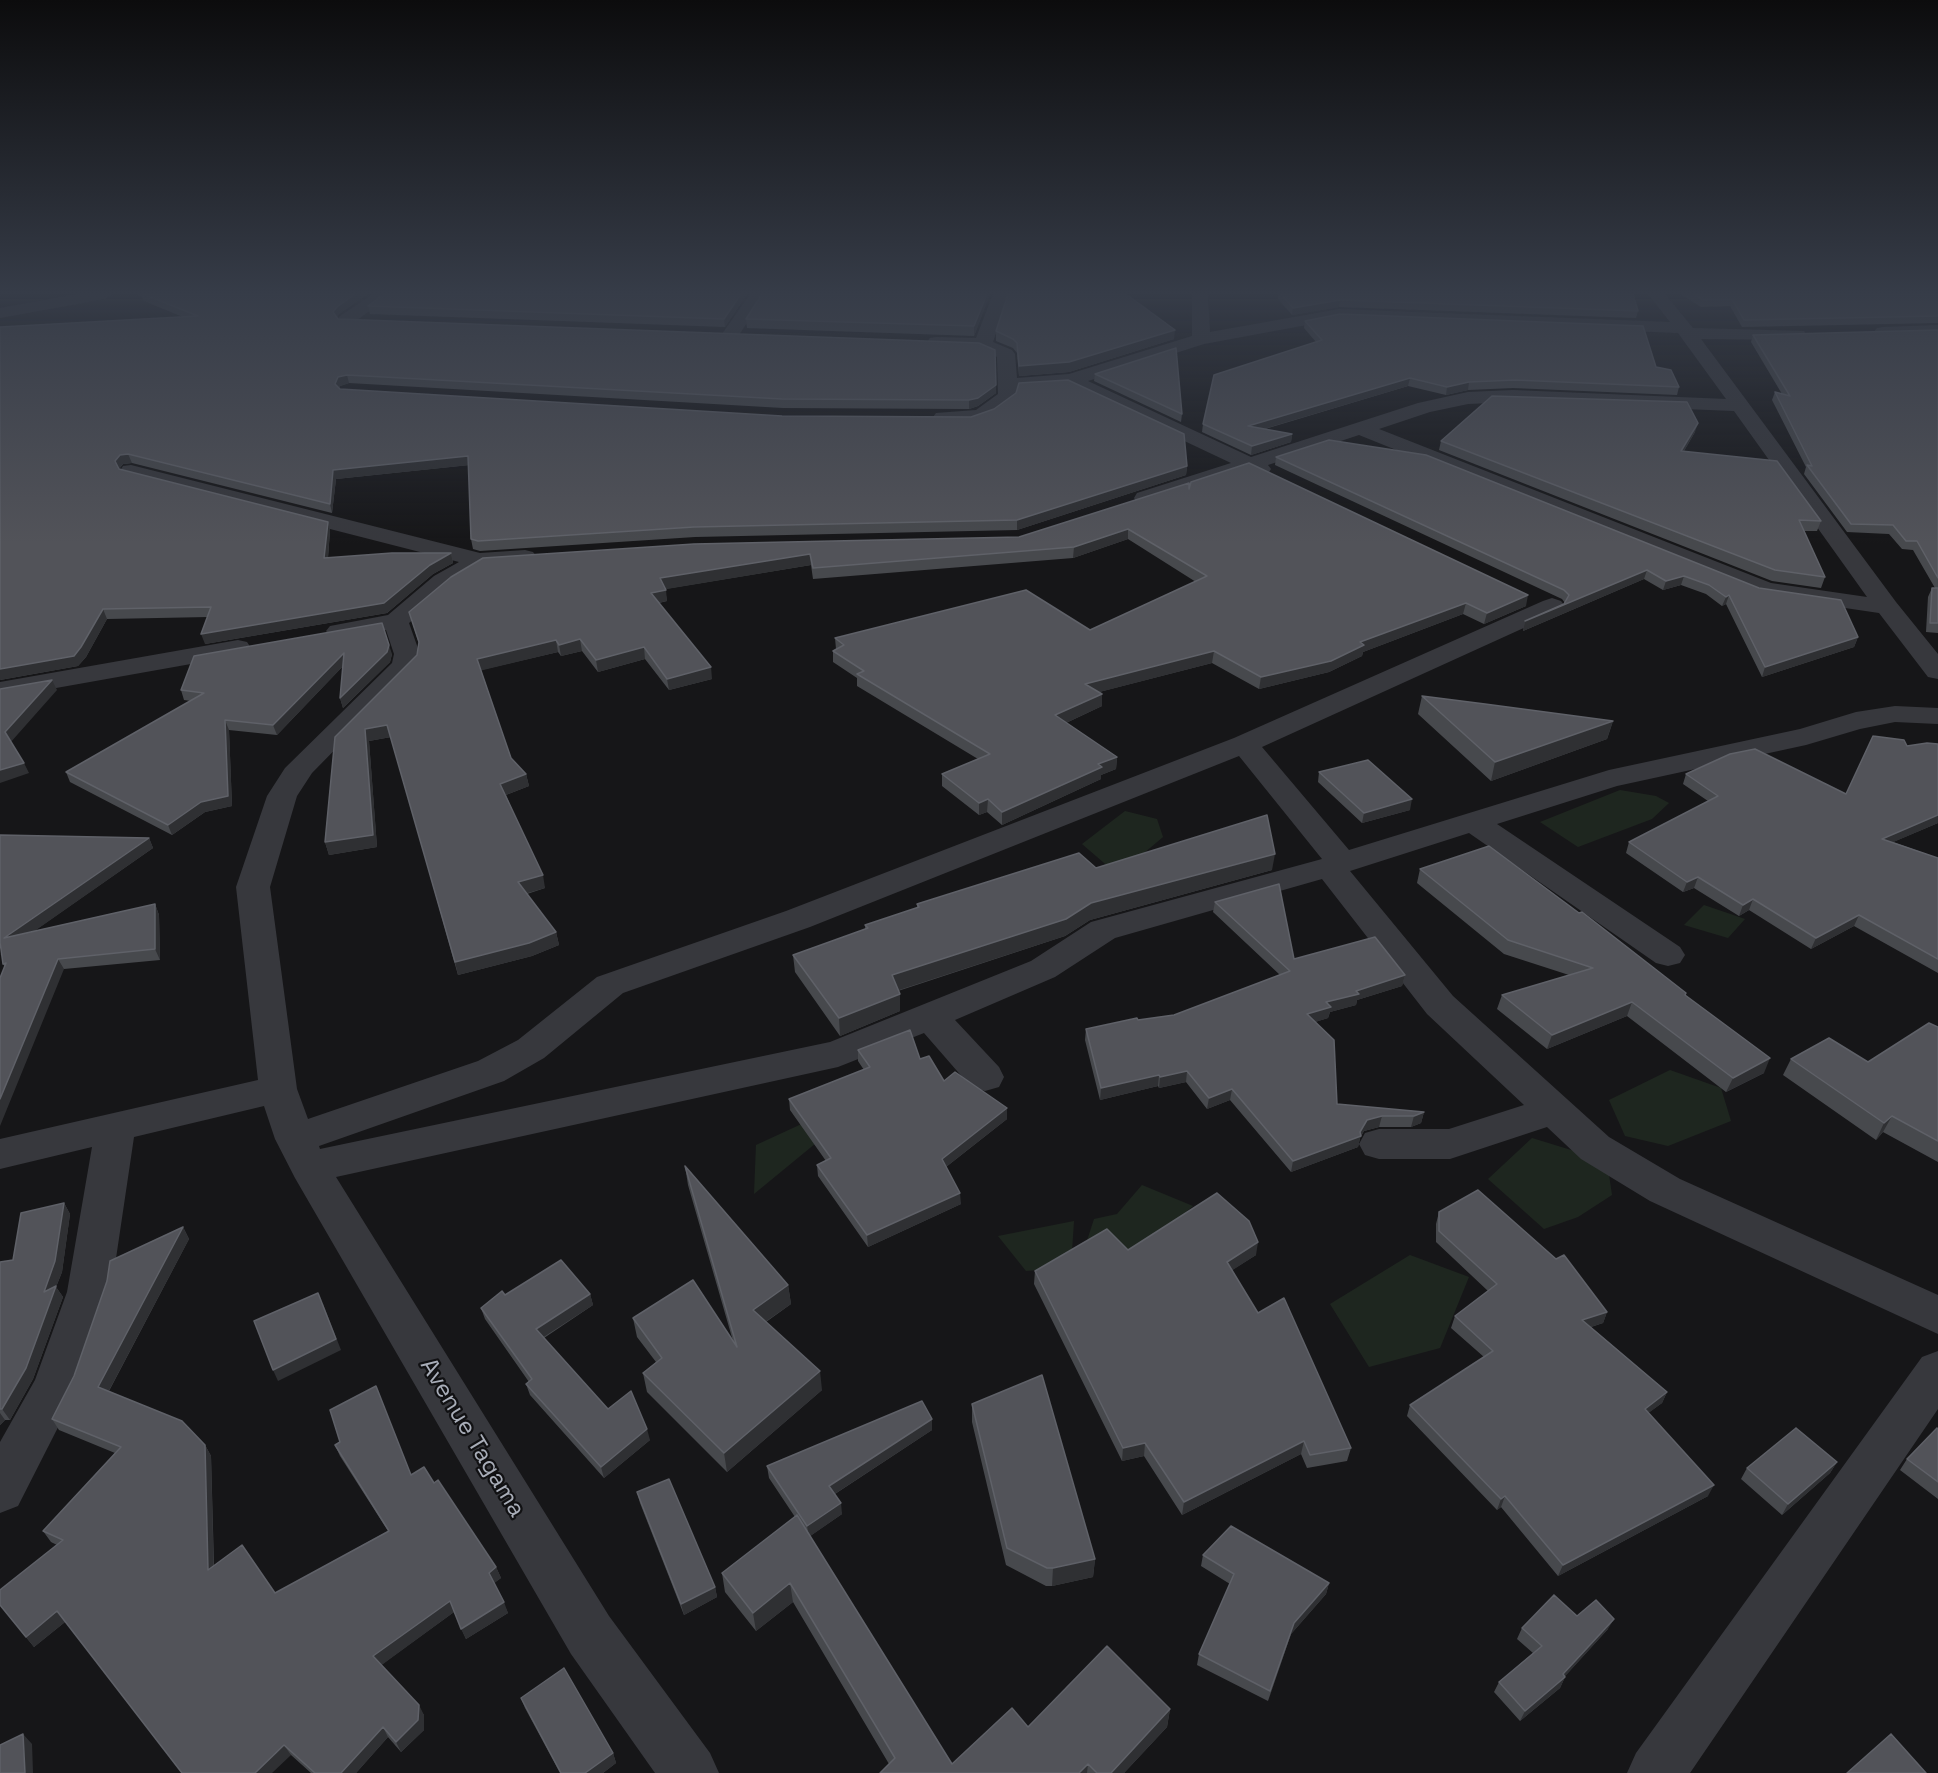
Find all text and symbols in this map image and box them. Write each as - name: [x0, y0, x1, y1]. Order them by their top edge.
- street label: Avenue Tagama: [413, 1353, 531, 1523]

